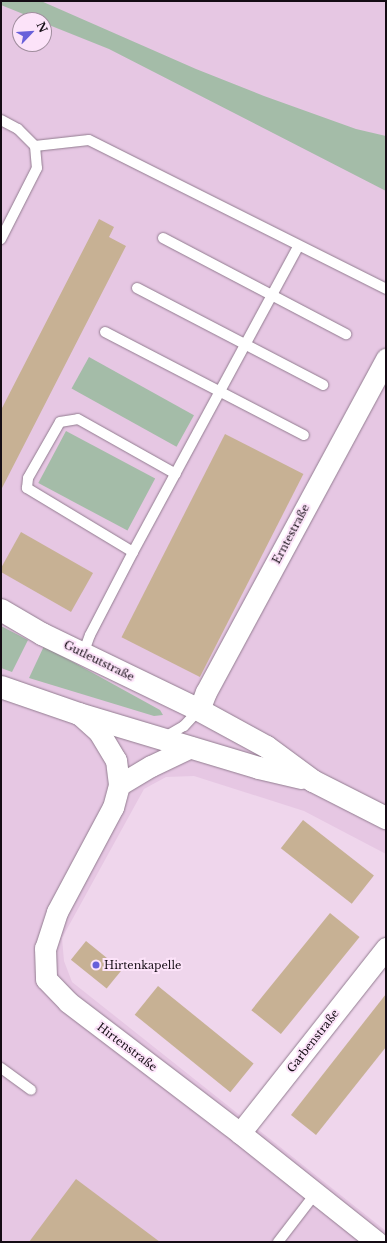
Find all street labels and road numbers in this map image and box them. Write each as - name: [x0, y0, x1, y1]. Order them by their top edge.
- street label: Erntestraße: [270, 502, 312, 566]
- street label: Gutleutstraße: [62, 638, 136, 684]
- street label: Garbenstraße: [284, 1007, 342, 1075]
- street label: Hirtenstraße: [94, 1020, 160, 1074]

